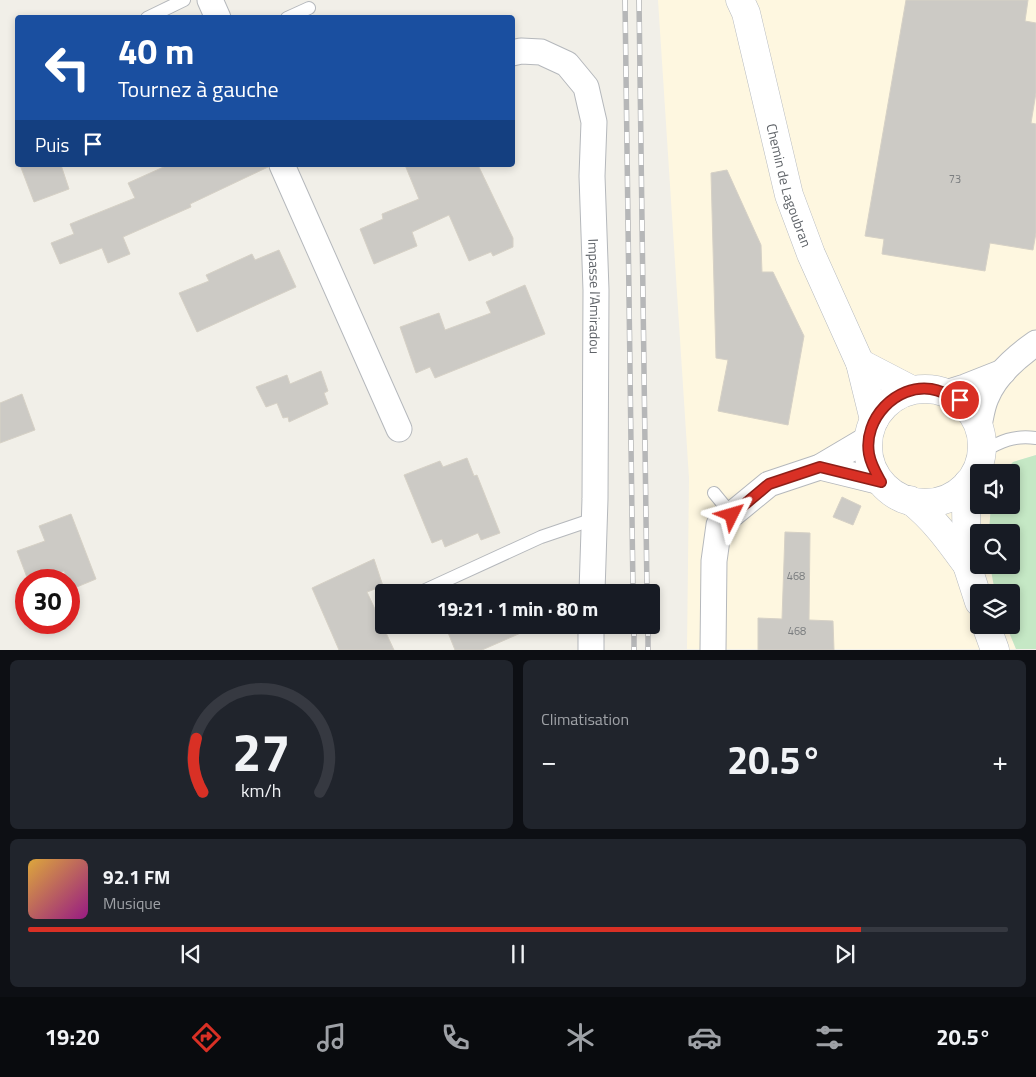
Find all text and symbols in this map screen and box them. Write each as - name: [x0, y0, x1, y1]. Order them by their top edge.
- text: 40 m: [118, 24, 194, 78]
- icon: left: [35, 35, 100, 100]
- text: Tournez à gauche: [118, 72, 279, 106]
- street label: Chemin de Lagoubran: [762, 121, 818, 250]
- text: Puis: [35, 130, 69, 159]
- icon: arrive: [79, 130, 107, 158]
- house number: 73: [949, 171, 961, 187]
- street label: Impasse l'Amiradou: [584, 238, 607, 354]
- pin: [939, 379, 981, 421]
- icon: arrive: [946, 386, 974, 414]
- map controls: [970, 464, 1020, 634]
- button: sound: [970, 464, 1020, 514]
- position arrow: [705, 488, 757, 540]
- button: search: [970, 524, 1020, 574]
- house number: 468: [787, 568, 805, 584]
- speed limit sign: 30: [15, 569, 80, 634]
- button: layers: [970, 584, 1020, 634]
- text: 19:21 · 1 min · 80 m: [437, 594, 598, 623]
- house number: 468: [788, 623, 806, 639]
- text: Climatisation: [541, 707, 629, 731]
- text: 27: [232, 712, 291, 791]
- text: 20.5°: [727, 731, 822, 789]
- text: −: [541, 739, 557, 782]
- text: +: [992, 739, 1008, 782]
- text: km/h: [241, 777, 282, 804]
- text: 92.1 FM: [103, 862, 170, 891]
- text: Musique: [103, 891, 161, 915]
- icon: previous: [177, 940, 205, 968]
- icon: pause: [504, 940, 532, 968]
- icon: next: [831, 940, 859, 968]
- text: 19:20: [45, 1020, 100, 1054]
- icon: directions: [189, 1020, 224, 1055]
- icon: music: [314, 1020, 349, 1055]
- icon: phone: [438, 1020, 473, 1055]
- icon: climate: [563, 1020, 598, 1055]
- icon: car: [687, 1020, 722, 1055]
- icon: filters: [812, 1020, 847, 1055]
- text: 20.5°: [936, 1020, 991, 1054]

